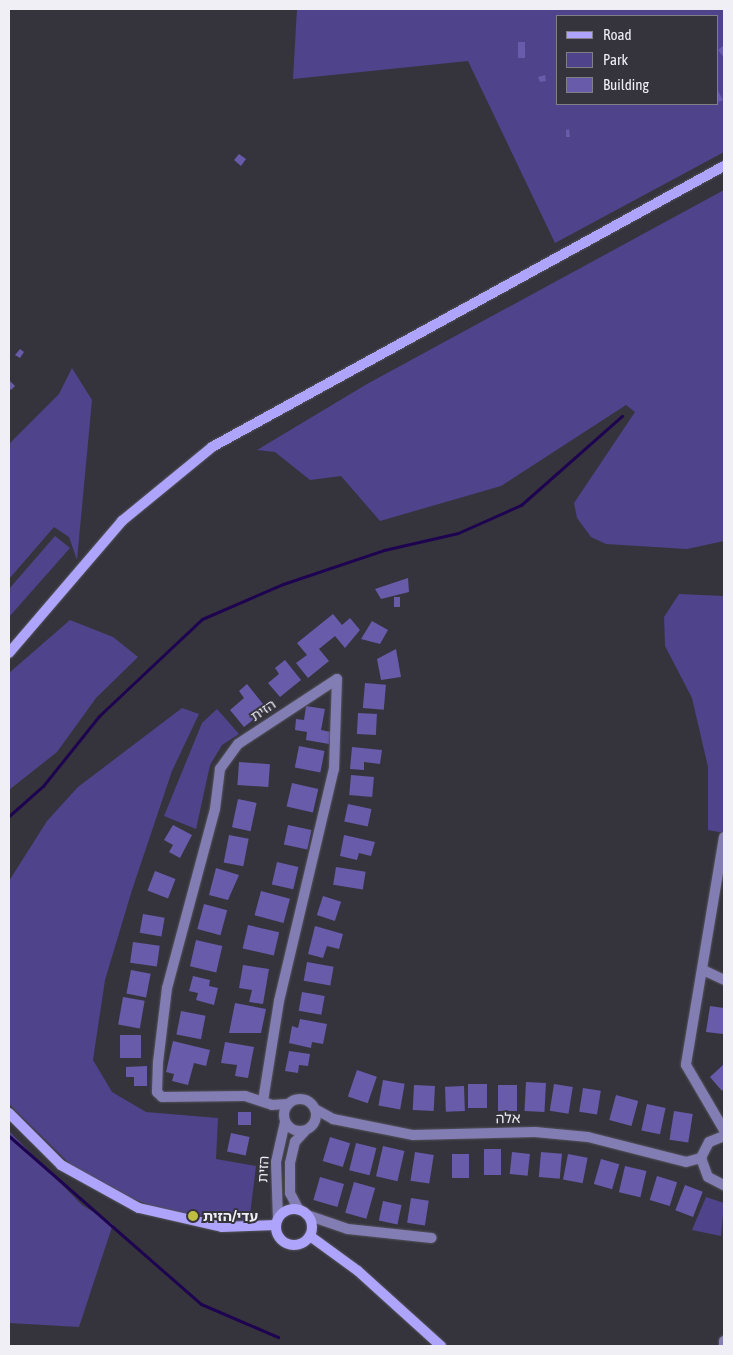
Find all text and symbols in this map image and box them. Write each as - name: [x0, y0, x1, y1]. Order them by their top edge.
- legend: [556, 15, 718, 105]
- text: Road: [603, 26, 632, 43]
- text: Park: [603, 51, 628, 68]
- text: Building: [603, 76, 649, 93]
- street label: הזית: [247, 696, 279, 724]
- street label: אלה: [495, 1109, 521, 1127]
- street label: הזית: [254, 1155, 272, 1183]
- place label: עדי/הזית: [203, 1208, 258, 1224]
- marker: עדי/הזית: [187, 1210, 199, 1222]

